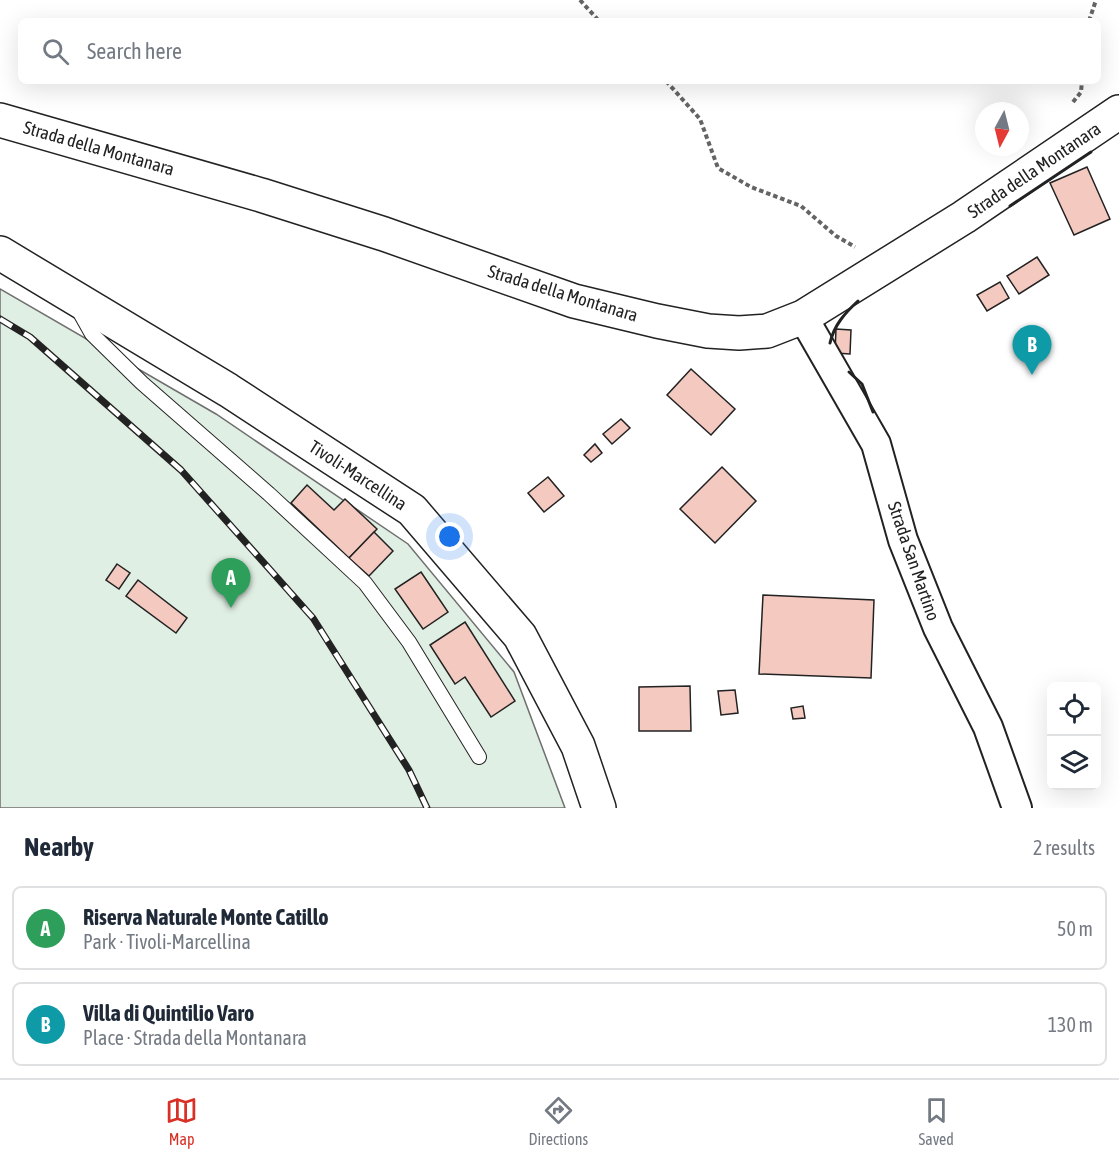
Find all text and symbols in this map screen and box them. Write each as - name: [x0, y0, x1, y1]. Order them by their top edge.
- search box: [18, 18, 1101, 84]
- icon: search: [39, 35, 72, 68]
- text: Search here: [87, 38, 182, 64]
- north arrow: [975, 102, 1029, 156]
- street label: Strada della Montanara: [21, 116, 177, 180]
- street label: Strada della Montanara: [964, 118, 1104, 222]
- street label: Strada della Montanara: [485, 260, 641, 326]
- pin: B: [1012, 326, 1052, 375]
- street label: Tivoli-Marcellina: [305, 436, 411, 514]
- street label: Strada San Martino: [884, 499, 944, 623]
- your location: [435, 522, 464, 551]
- pin: A: [212, 558, 250, 608]
- map controls: [1047, 682, 1101, 790]
- button: locate: [1047, 682, 1101, 736]
- button: layers: [1047, 736, 1101, 790]
- text: Nearby: [24, 832, 94, 862]
- text: 2 results: [1033, 836, 1095, 859]
- text: Riserva Naturale Monte Catillo: [83, 904, 329, 930]
- text: A: [41, 917, 50, 940]
- text: 50 m: [1057, 917, 1093, 940]
- text: Park · Tivoli-Marcellina: [83, 930, 251, 953]
- text: Villa di Quintilio Varo: [83, 1000, 254, 1026]
- text: B: [41, 1013, 50, 1036]
- text: 130 m: [1048, 1013, 1093, 1036]
- text: Place · Strada della Montanara: [83, 1026, 307, 1049]
- tab: Map: [165, 1094, 198, 1148]
- tab: Directions: [528, 1094, 588, 1148]
- tab: Saved: [918, 1094, 954, 1148]

